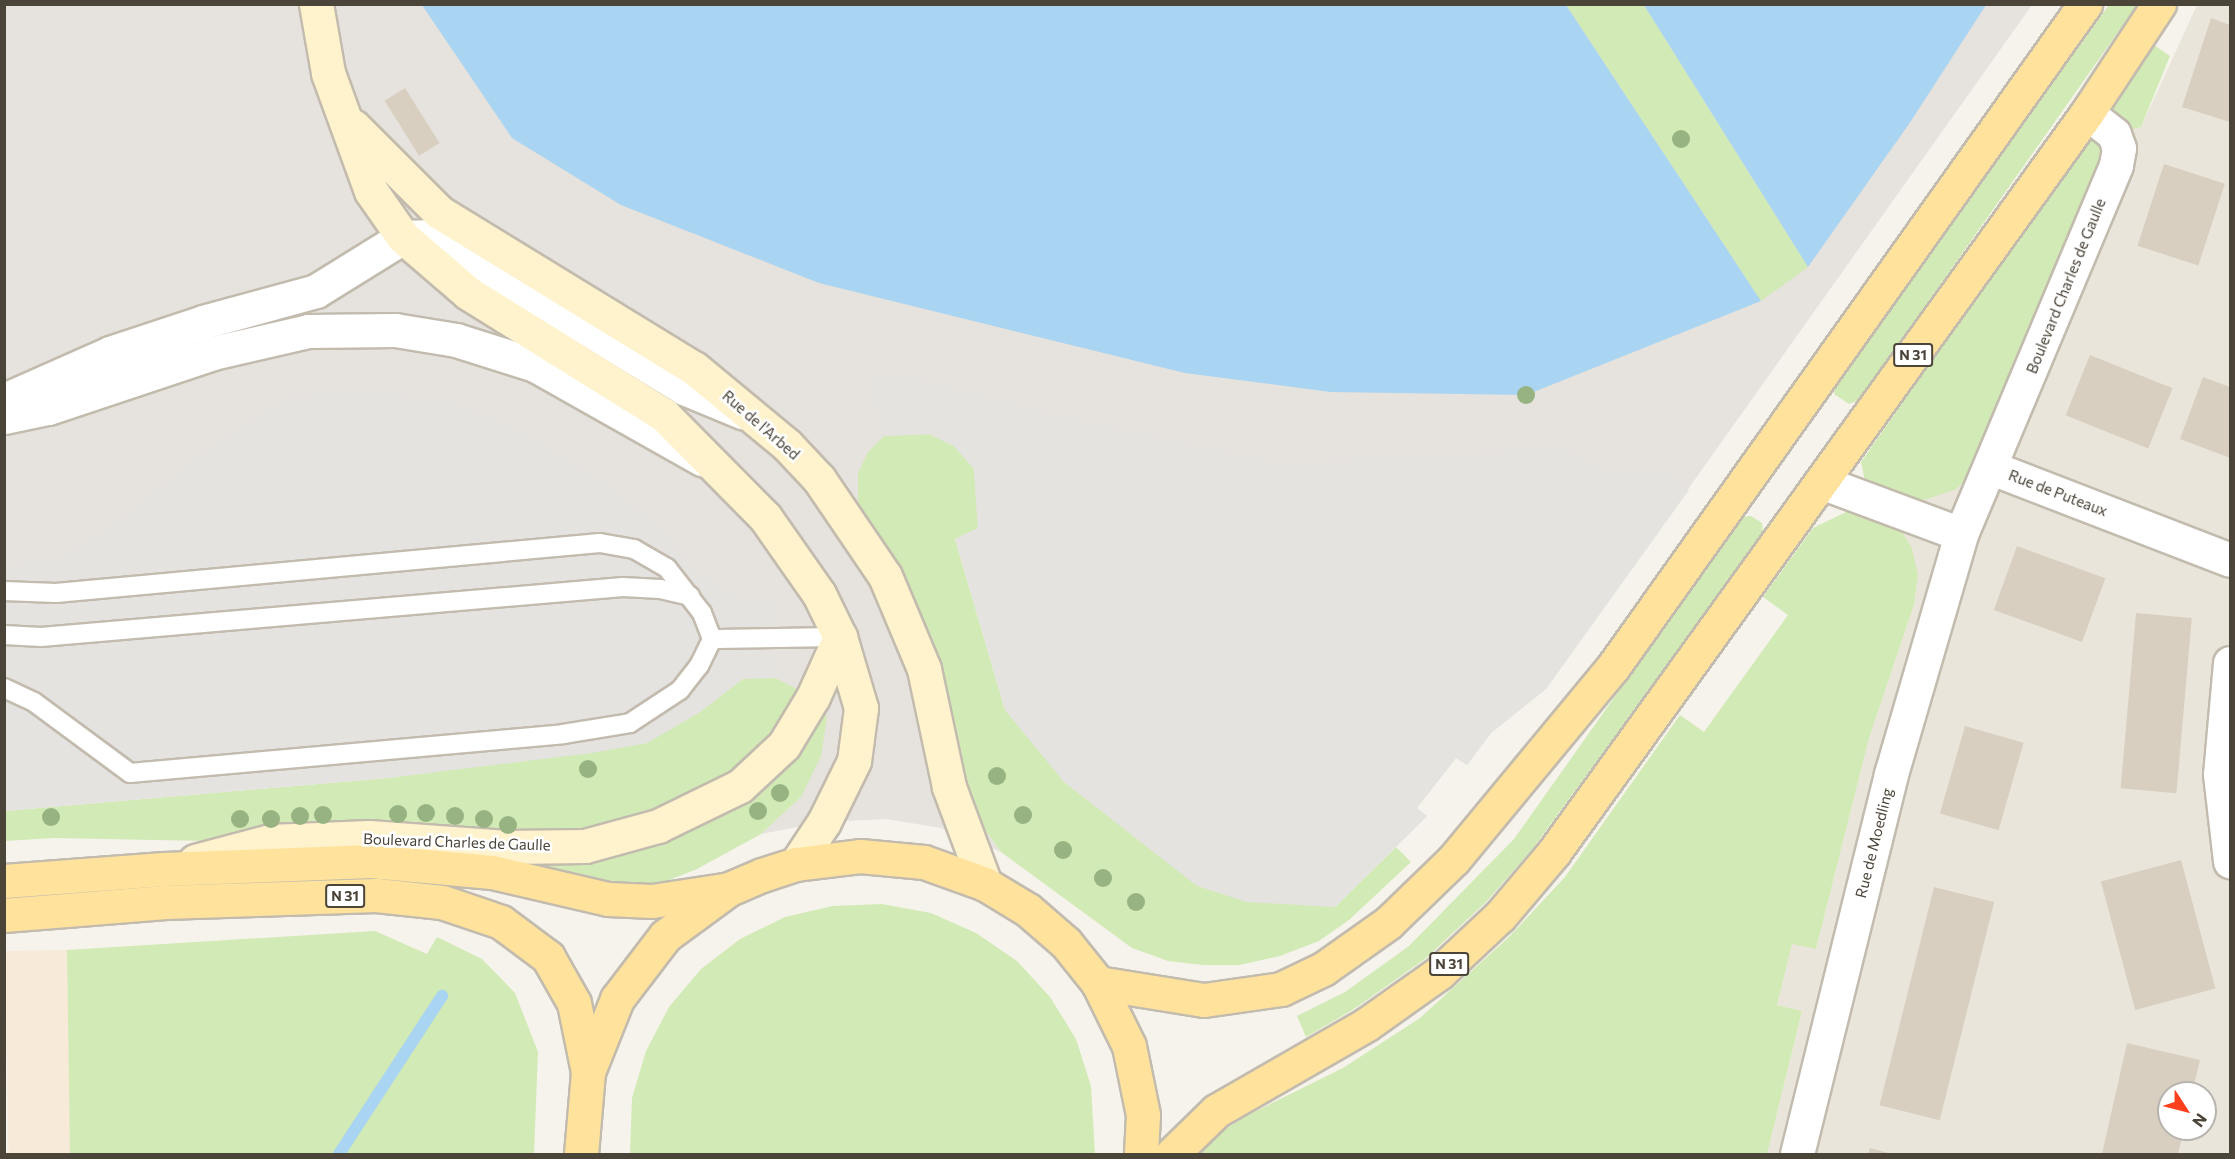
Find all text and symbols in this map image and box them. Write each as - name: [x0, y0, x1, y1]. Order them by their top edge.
- street label: Boulevard Charles de Gaulle: [2023, 196, 2109, 376]
- road number: N 31: [1892, 344, 1934, 366]
- street label: Rue de l'Arbed: [719, 387, 803, 463]
- street label: Rue de Puteaux: [2006, 466, 2110, 520]
- street label: Rue de Moedling: [1852, 786, 1896, 900]
- street label: Boulevard Charles de Gaulle: [363, 830, 551, 854]
- road number: N 31: [324, 885, 366, 907]
- road number: N 31: [1428, 953, 1470, 975]
- north arrow: [2157, 1081, 2217, 1141]
- text: N: [2189, 1110, 2212, 1131]

